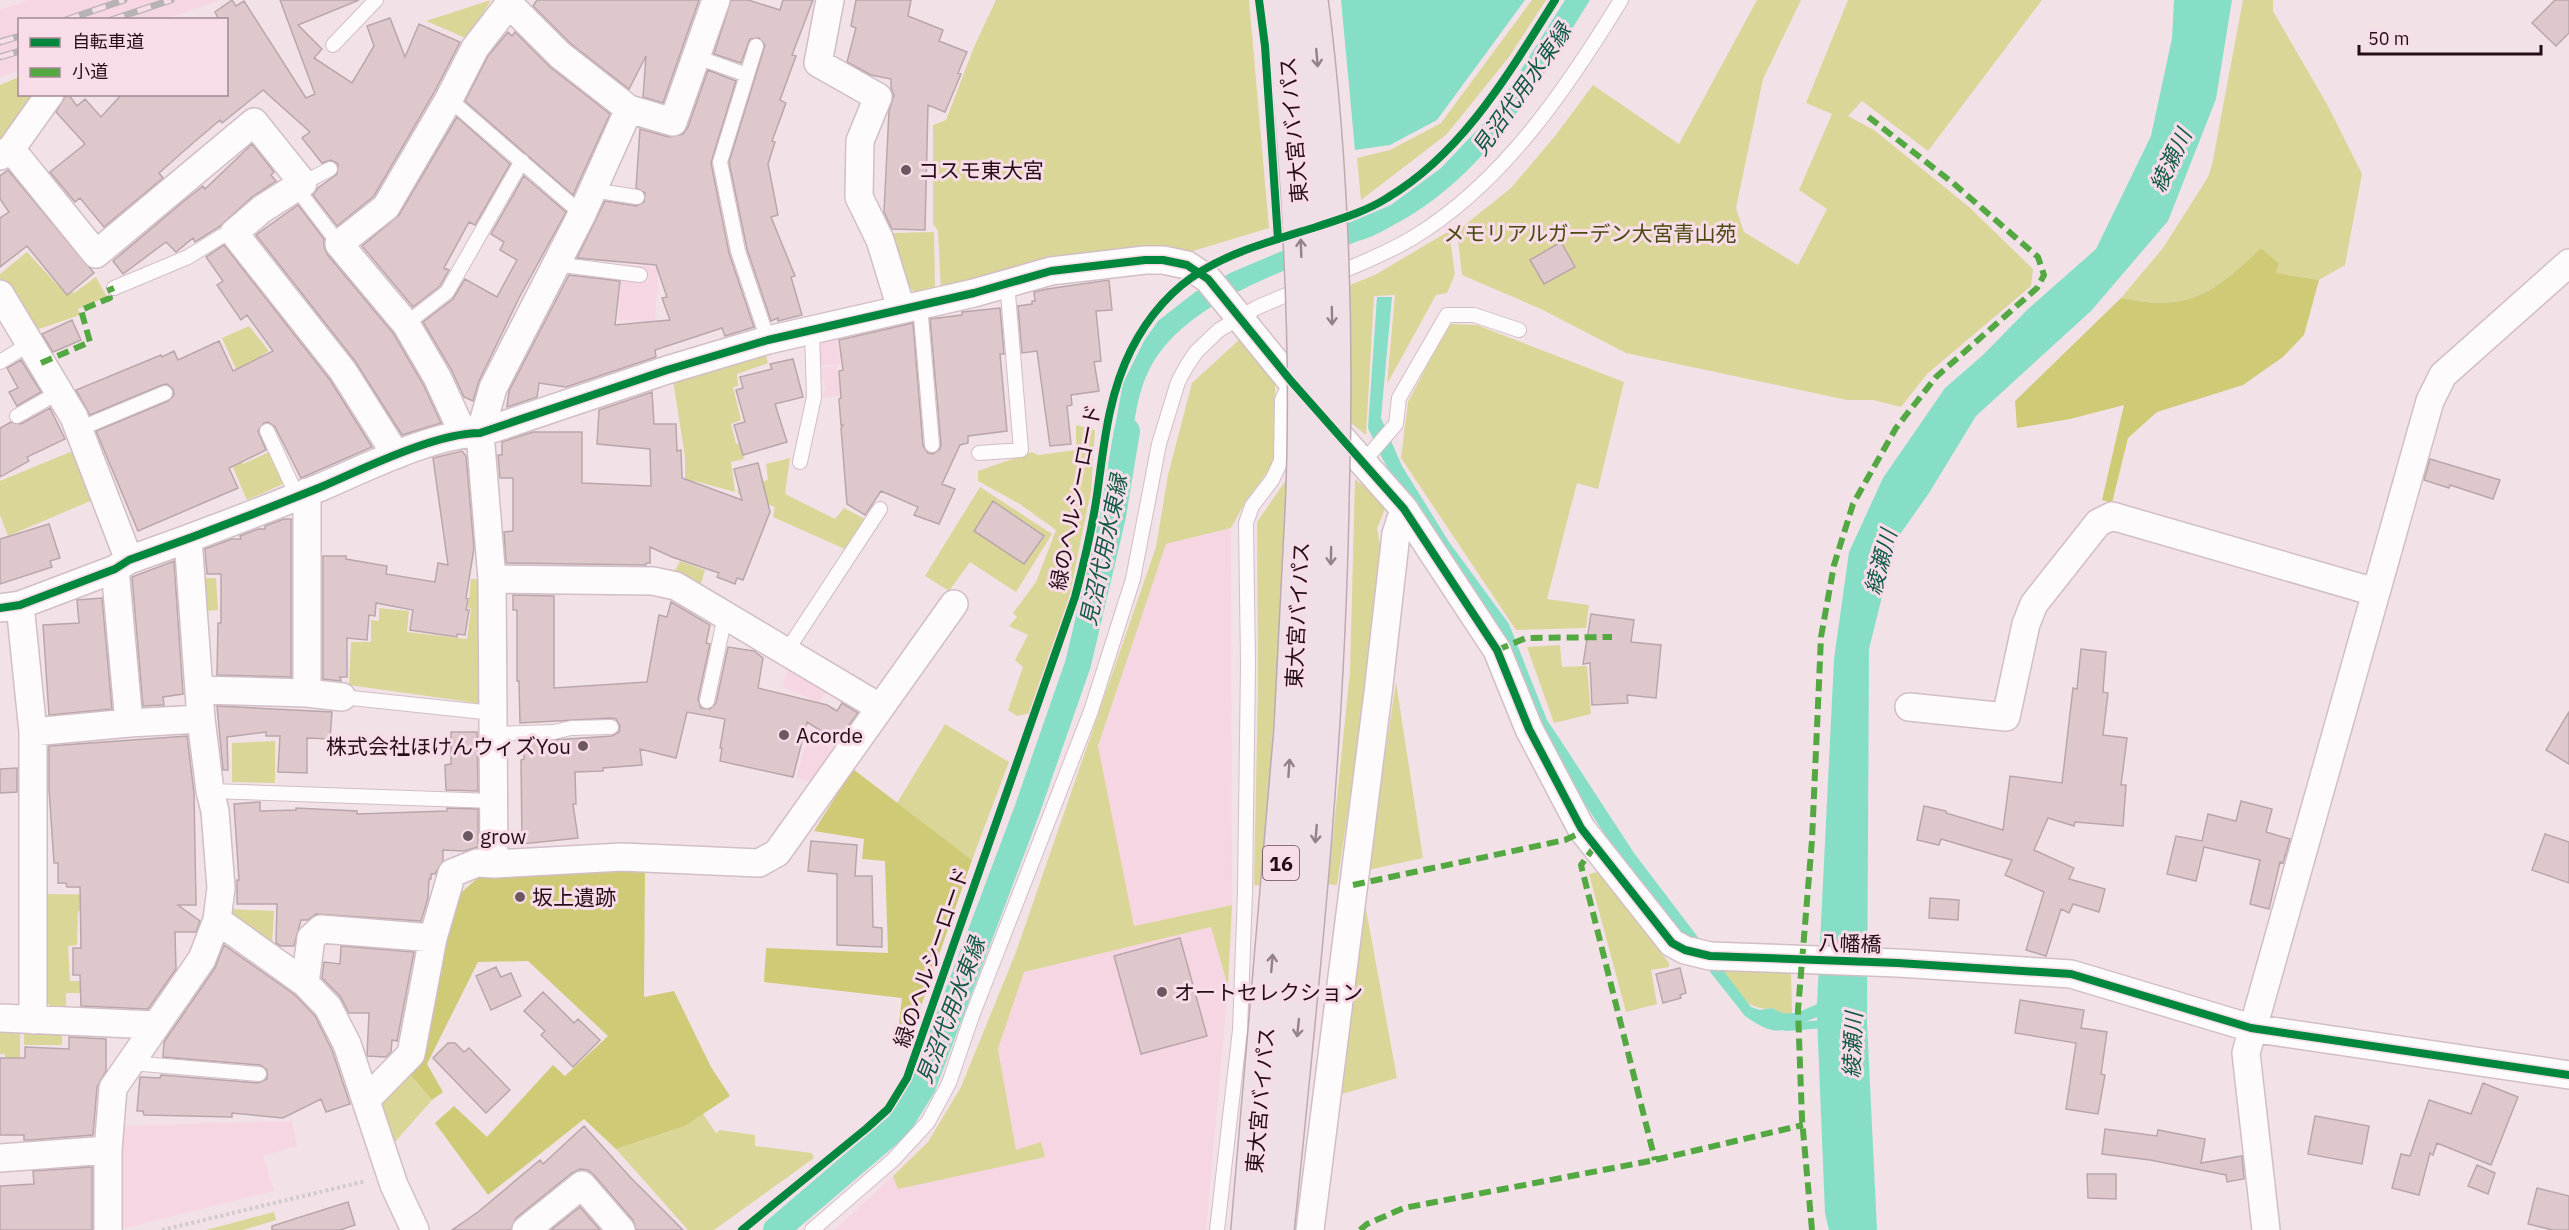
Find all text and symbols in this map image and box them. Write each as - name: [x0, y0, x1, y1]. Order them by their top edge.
- water label: 見沼代用水東縁: [1465, 15, 1579, 160]
- legend: [18, 18, 228, 96]
- scale bar: [2359, 18, 2540, 56]
- text: 50 m: [2368, 27, 2410, 50]
- text: 自転車道: [72, 30, 144, 53]
- one-way arrow: [1312, 48, 1323, 68]
- street label: 東大宮バイパス: [1273, 56, 1313, 204]
- text: 小道: [72, 60, 108, 83]
- water label: 綾瀬川: [2142, 122, 2198, 196]
- place label: コスモ東大宮: [918, 156, 1044, 184]
- marker: コスモ東大宮: [899, 163, 913, 177]
- park label: メモリアルガーデン大宮青山苑: [1443, 219, 1737, 247]
- one-way arrow: [1296, 238, 1307, 258]
- one-way arrow: [1326, 305, 1338, 325]
- street label: 緑のヘルシーロード: [1043, 402, 1107, 592]
- water label: 見沼代用水東縁: [1073, 469, 1134, 628]
- water label: 綾瀬川: [1857, 524, 1903, 598]
- street label: 東大宮バイパス: [1279, 541, 1315, 689]
- one-way arrow: [1325, 545, 1337, 565]
- place label: Acorde: [796, 721, 863, 749]
- marker: Acorde: [777, 728, 791, 742]
- place label: 株式会社ほけんウィズYou: [326, 732, 571, 760]
- marker: 株式会社ほけんウィズYou: [576, 739, 590, 753]
- one-way arrow: [1283, 759, 1294, 779]
- place label: grow: [480, 822, 526, 850]
- one-way arrow: [1310, 824, 1321, 844]
- marker: grow: [461, 829, 475, 843]
- road number: 16: [1263, 846, 1299, 880]
- street label: 緑のヘルシーロード: [887, 863, 975, 1051]
- place label: 坂上遺跡: [532, 883, 616, 911]
- marker: 坂上遺跡: [513, 890, 527, 904]
- street label: 八幡橋: [1818, 928, 1882, 958]
- water label: 見沼代用水東縁: [909, 930, 992, 1087]
- one-way arrow: [1267, 953, 1278, 973]
- place label: オートセレクション: [1174, 978, 1363, 1006]
- marker: オートセレクション: [1155, 985, 1169, 999]
- water label: 綾瀬川: [1836, 1010, 1868, 1078]
- one-way arrow: [1292, 1018, 1303, 1038]
- street label: 東大宮バイパス: [1240, 1026, 1280, 1174]

